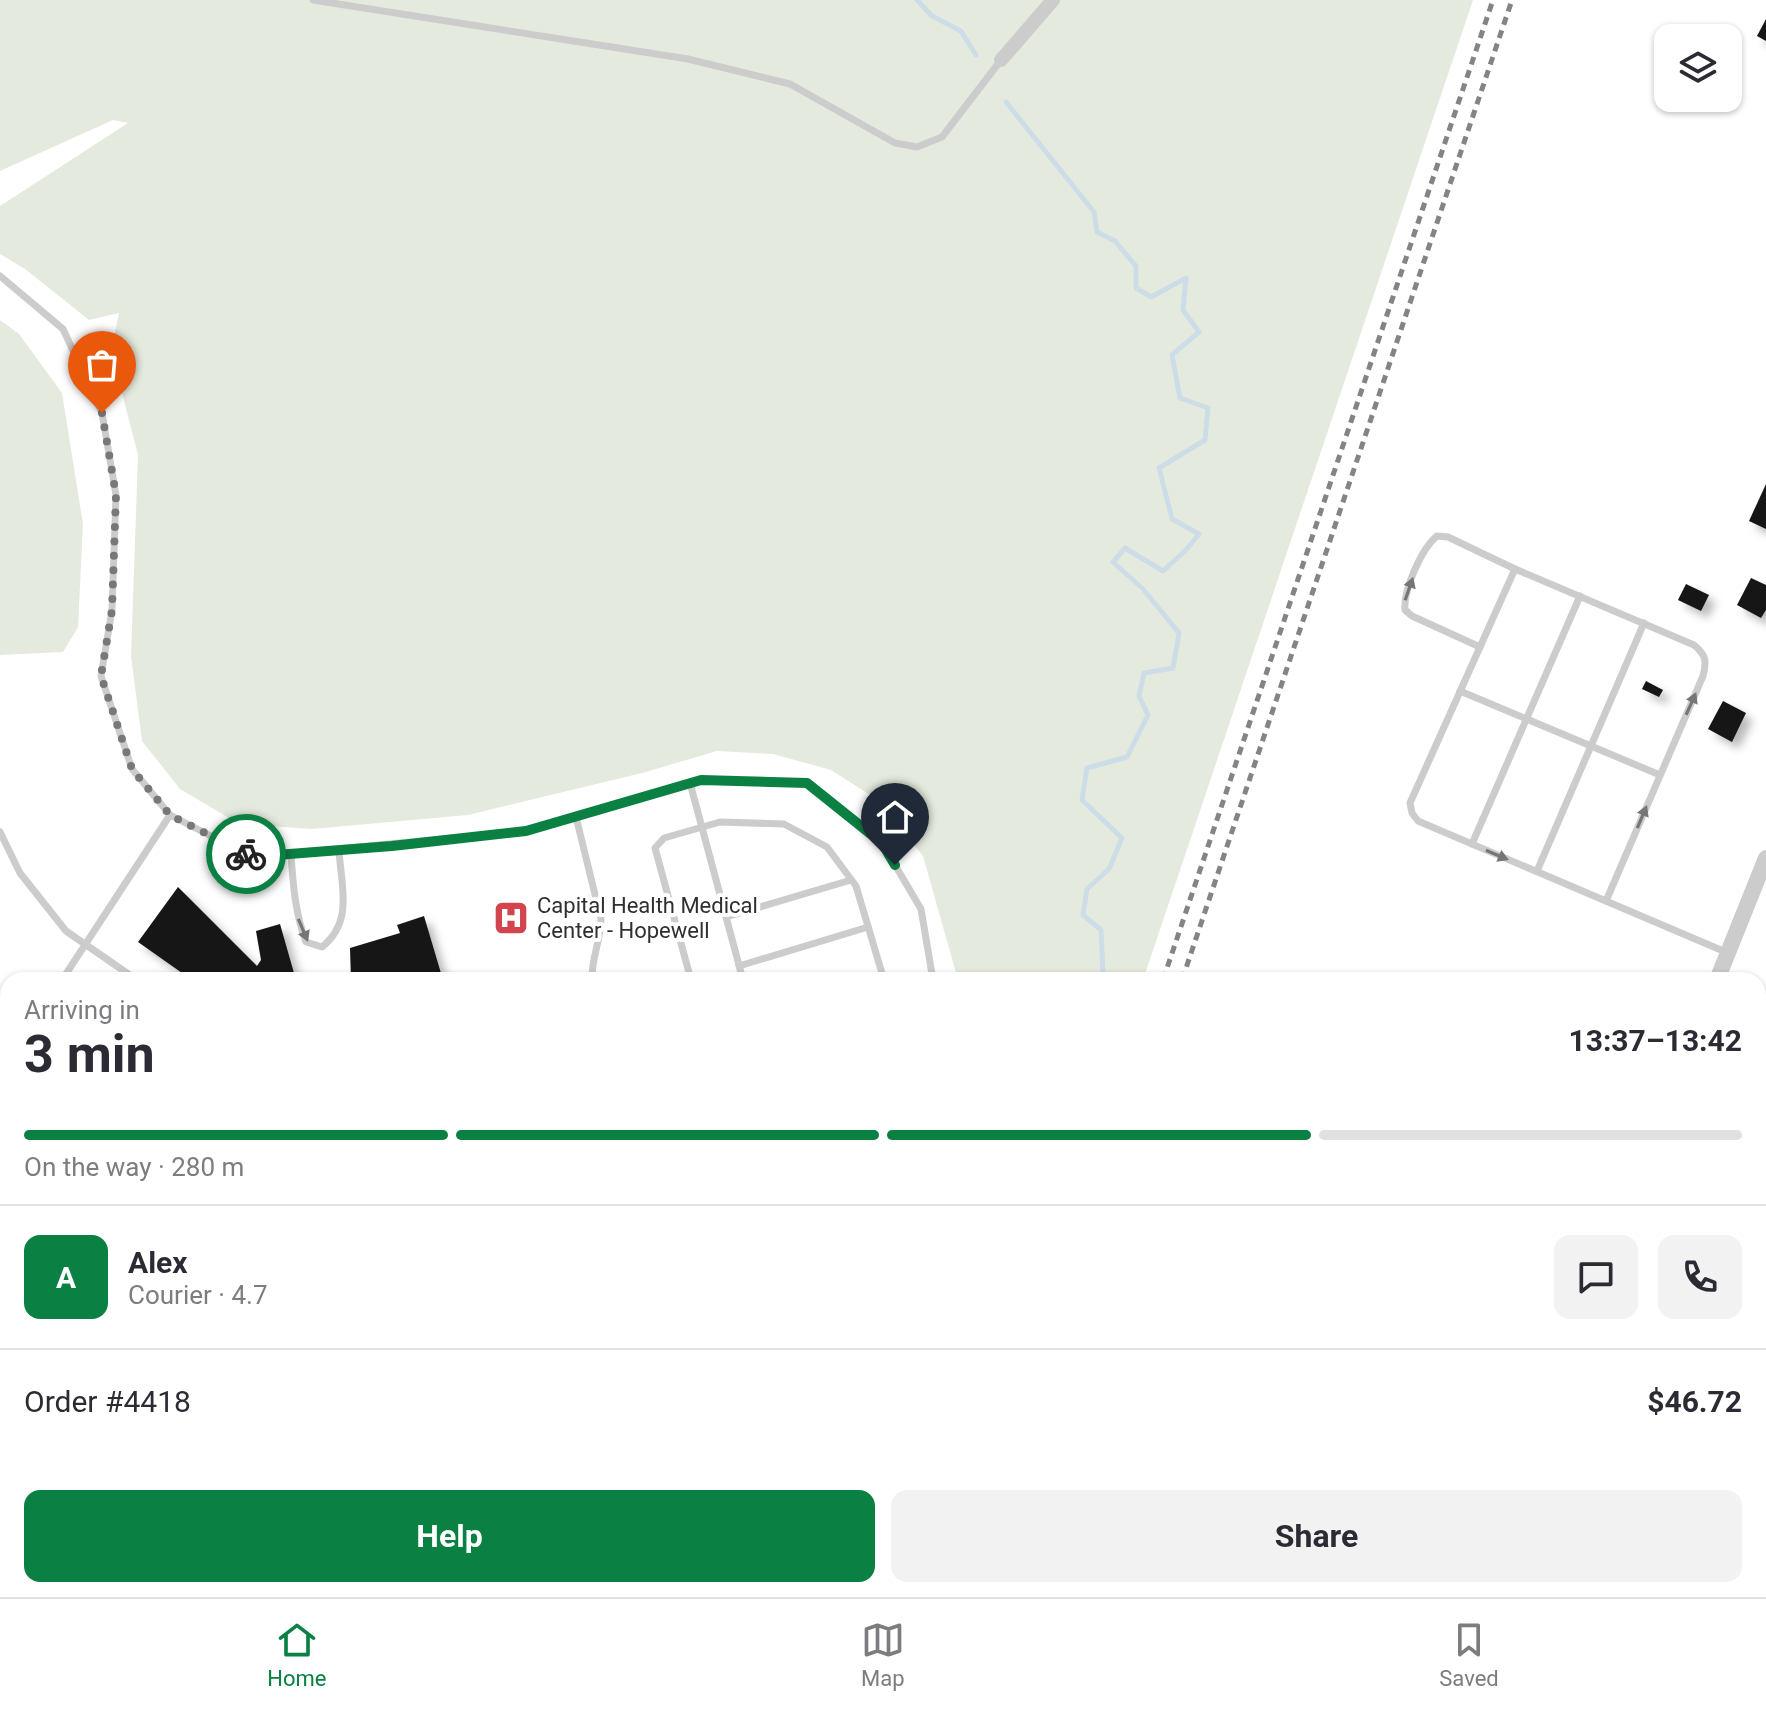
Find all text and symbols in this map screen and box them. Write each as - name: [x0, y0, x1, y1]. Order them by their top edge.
- map controls: [1654, 24, 1742, 112]
- button: layers: [1654, 24, 1742, 112]
- pin: [68, 331, 136, 413]
- icon: bag: [80, 343, 124, 387]
- one-way arrow: [1403, 577, 1415, 601]
- one-way arrow: [1684, 692, 1698, 716]
- pin: [861, 783, 929, 865]
- icon: home: [873, 795, 917, 839]
- one-way arrow: [1635, 805, 1648, 828]
- courier: [206, 814, 286, 894]
- icon: bike: [224, 832, 268, 876]
- one-way arrow: [1485, 848, 1509, 861]
- place label: Capital Health Medical Center - Hopewell: [537, 893, 758, 943]
- hospital icon: Capital Health Medical Center - Hopewell: [492, 899, 530, 937]
- one-way arrow: [297, 918, 310, 941]
- text: Arriving in: [24, 995, 140, 1025]
- text: 13:37–13:42: [1568, 1023, 1742, 1058]
- text: 3 min: [24, 1024, 155, 1085]
- text: On the way · 280 m: [24, 1152, 244, 1182]
- button: chat: [1554, 1235, 1638, 1319]
- button: phone: [1658, 1235, 1742, 1319]
- text: Alex: [128, 1245, 188, 1280]
- text: A: [56, 1260, 76, 1295]
- text: Courier · 4.7: [128, 1280, 268, 1310]
- text: Order #4418: [24, 1384, 191, 1419]
- text: $46.72: [1647, 1384, 1742, 1419]
- button: Help: [24, 1490, 875, 1582]
- button: Share: [891, 1490, 1742, 1582]
- tab: Home: [267, 1618, 326, 1691]
- tab: Map: [861, 1618, 905, 1691]
- tab: Saved: [1439, 1618, 1499, 1691]

